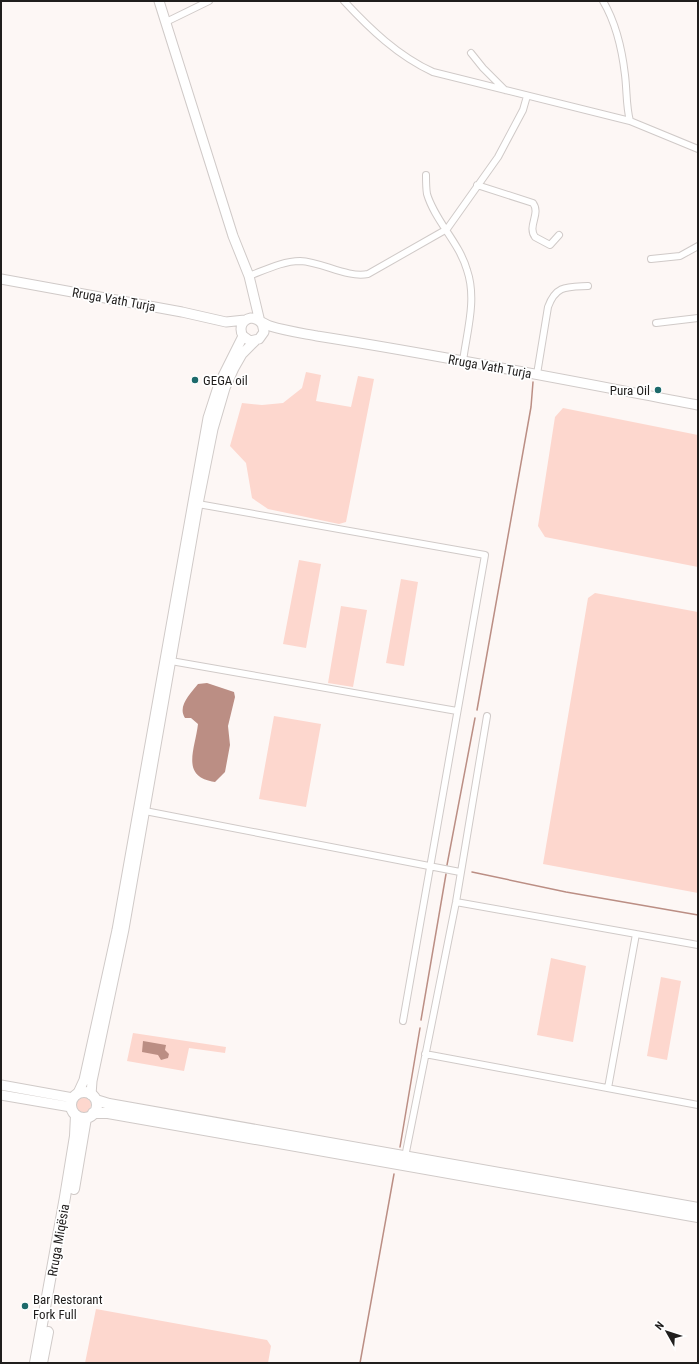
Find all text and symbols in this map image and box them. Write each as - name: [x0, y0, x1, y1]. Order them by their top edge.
- street label: Rruga Vath Turja: [71, 285, 157, 314]
- street label: Rruga Vath Turja: [447, 352, 533, 381]
- place label: GEGA oil: [203, 373, 248, 388]
- marker: GEGA oil: [190, 375, 200, 385]
- place label: Pura Oil: [610, 383, 650, 398]
- marker: Pura Oil: [653, 385, 663, 395]
- street label: Rruga Miqësia: [45, 1203, 72, 1277]
- place label: Bar Restorant Fork Full: [33, 1292, 103, 1322]
- marker: Bar Restorant Fork Full: [20, 1301, 30, 1311]
- north arrow: [647, 1312, 687, 1352]
- text: N: [652, 1319, 667, 1333]

